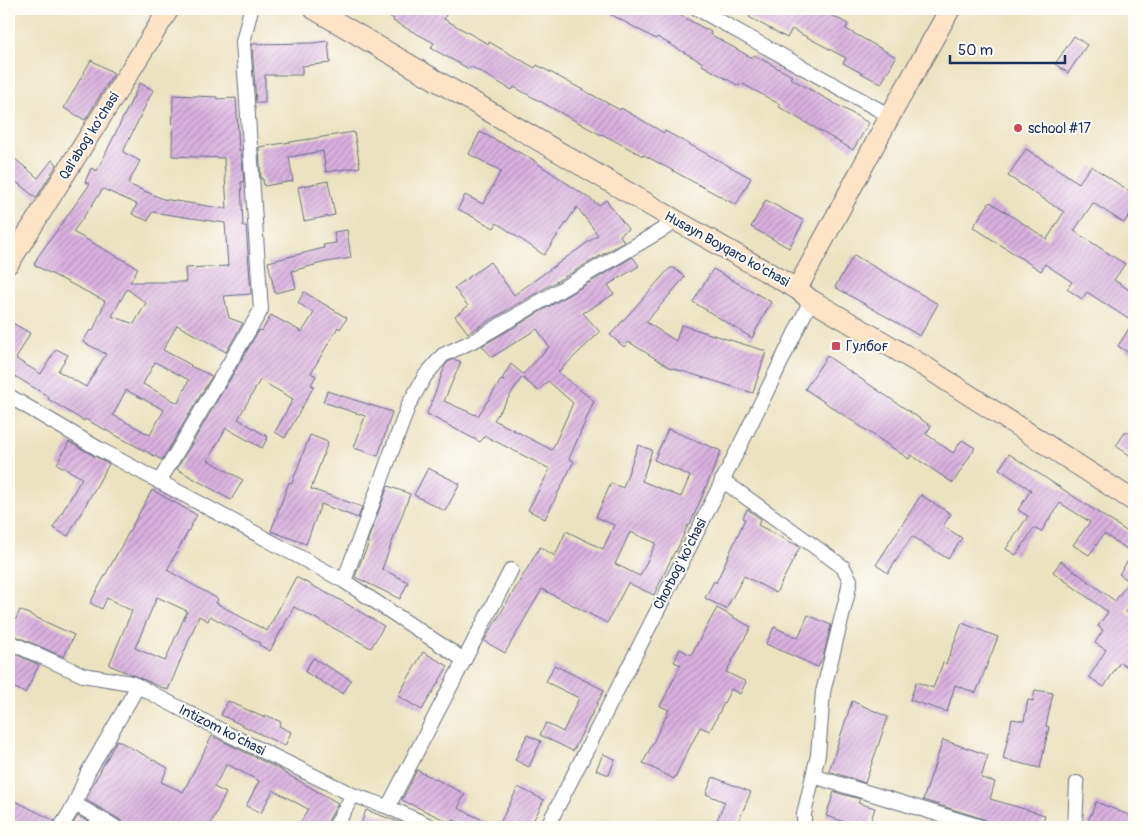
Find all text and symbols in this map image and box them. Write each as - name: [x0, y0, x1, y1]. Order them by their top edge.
- scale bar: [950, 32, 1066, 64]
- text: 50 m: [958, 41, 993, 60]
- street label: Qal'abog' ko'chasi: [55, 89, 123, 183]
- place label: school #17: [1028, 120, 1092, 137]
- marker: school #17: [1012, 122, 1024, 134]
- street label: Husayn Boyqaro ko'chasi: [661, 208, 793, 291]
- place label: Гулбоғ: [846, 338, 889, 355]
- marker: Гулбоғ: [830, 340, 842, 352]
- street label: Сhorbog' ko'chasi: [650, 515, 711, 612]
- street label: Intizom ko'chasi: [176, 701, 269, 759]

